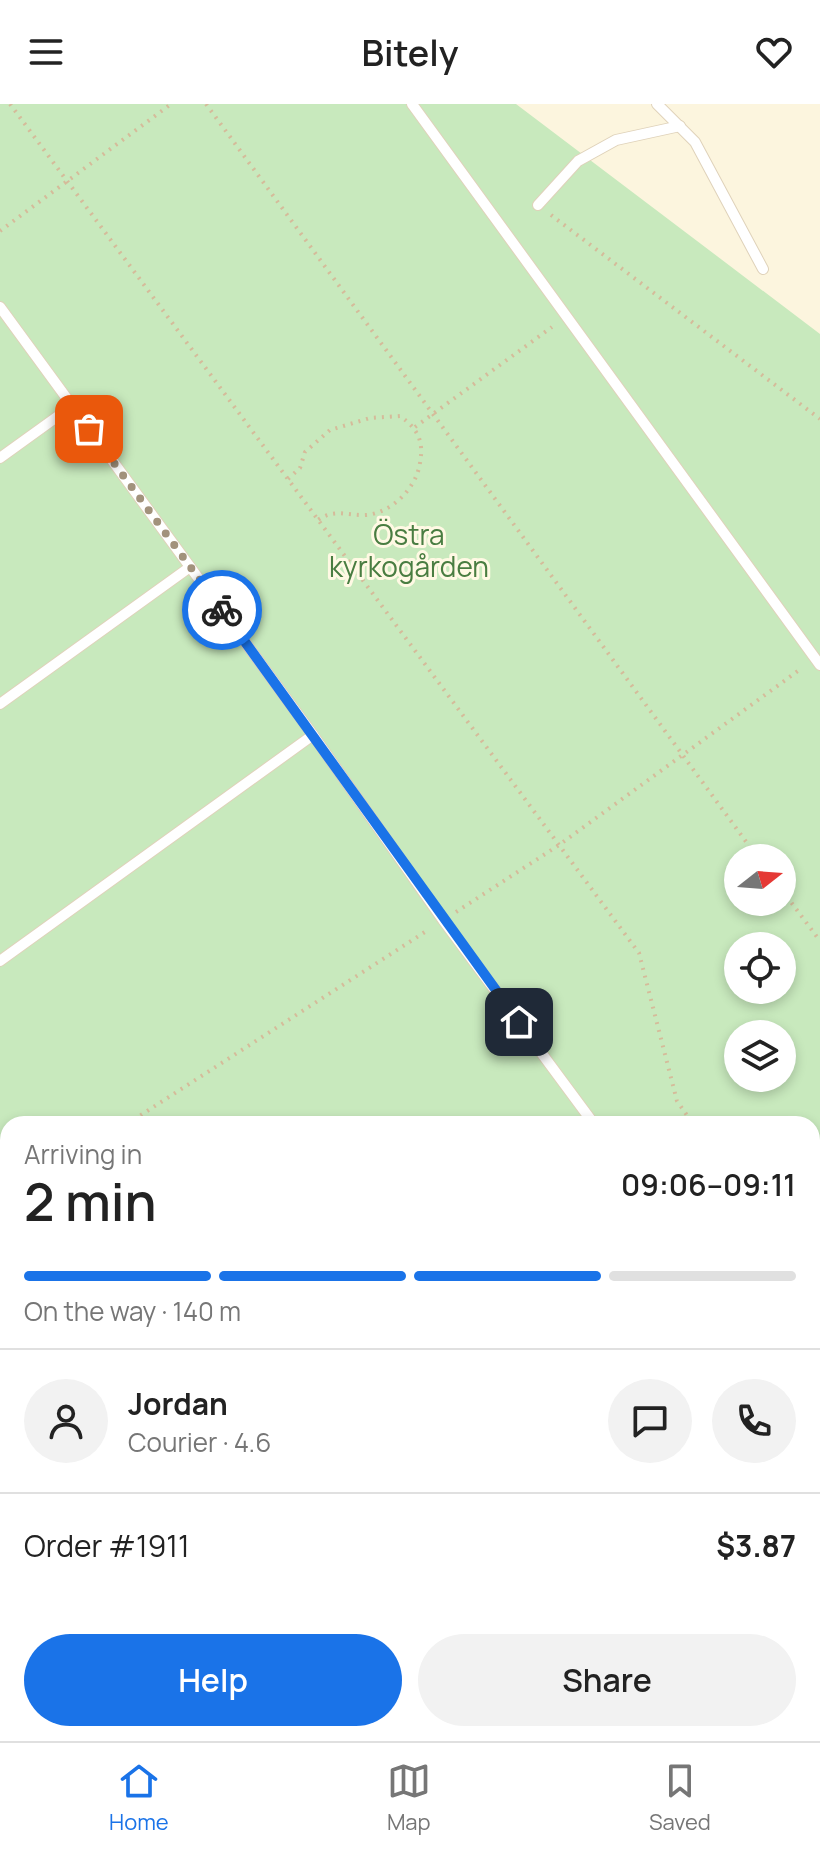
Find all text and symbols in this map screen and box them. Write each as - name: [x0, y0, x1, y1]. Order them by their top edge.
- text: Bitely: [361, 28, 459, 77]
- icon: menu: [24, 30, 68, 74]
- icon: heart: [752, 30, 796, 74]
- pin: [55, 395, 123, 463]
- icon: bag: [67, 407, 111, 451]
- park label: Östra kyrkogården: [329, 515, 489, 585]
- courier: [182, 570, 262, 650]
- icon: bike: [200, 588, 244, 632]
- north arrow: [724, 844, 796, 916]
- map controls: [724, 844, 796, 1092]
- button: locate: [724, 932, 796, 1004]
- pin: [485, 988, 553, 1056]
- icon: home: [497, 1000, 541, 1044]
- button: layers: [724, 1020, 796, 1092]
- text: Arriving in: [24, 1136, 142, 1172]
- text: 09:06–09:11: [621, 1164, 796, 1205]
- text: 2 min: [24, 1166, 157, 1237]
- text: On the way · 140 m: [24, 1293, 241, 1329]
- button: person: [24, 1379, 108, 1463]
- button: chat: [608, 1379, 692, 1463]
- button: phone: [712, 1379, 796, 1463]
- text: Jordan: [128, 1383, 228, 1424]
- text: Courier · 4.6: [128, 1424, 271, 1460]
- text: Order #1911: [24, 1525, 190, 1566]
- text: $3.87: [716, 1525, 796, 1566]
- button: Help: [24, 1634, 402, 1726]
- button: Share: [418, 1634, 796, 1726]
- tab: Home: [109, 1759, 169, 1837]
- tab: Map: [387, 1759, 431, 1837]
- tab: Saved: [649, 1759, 711, 1837]

